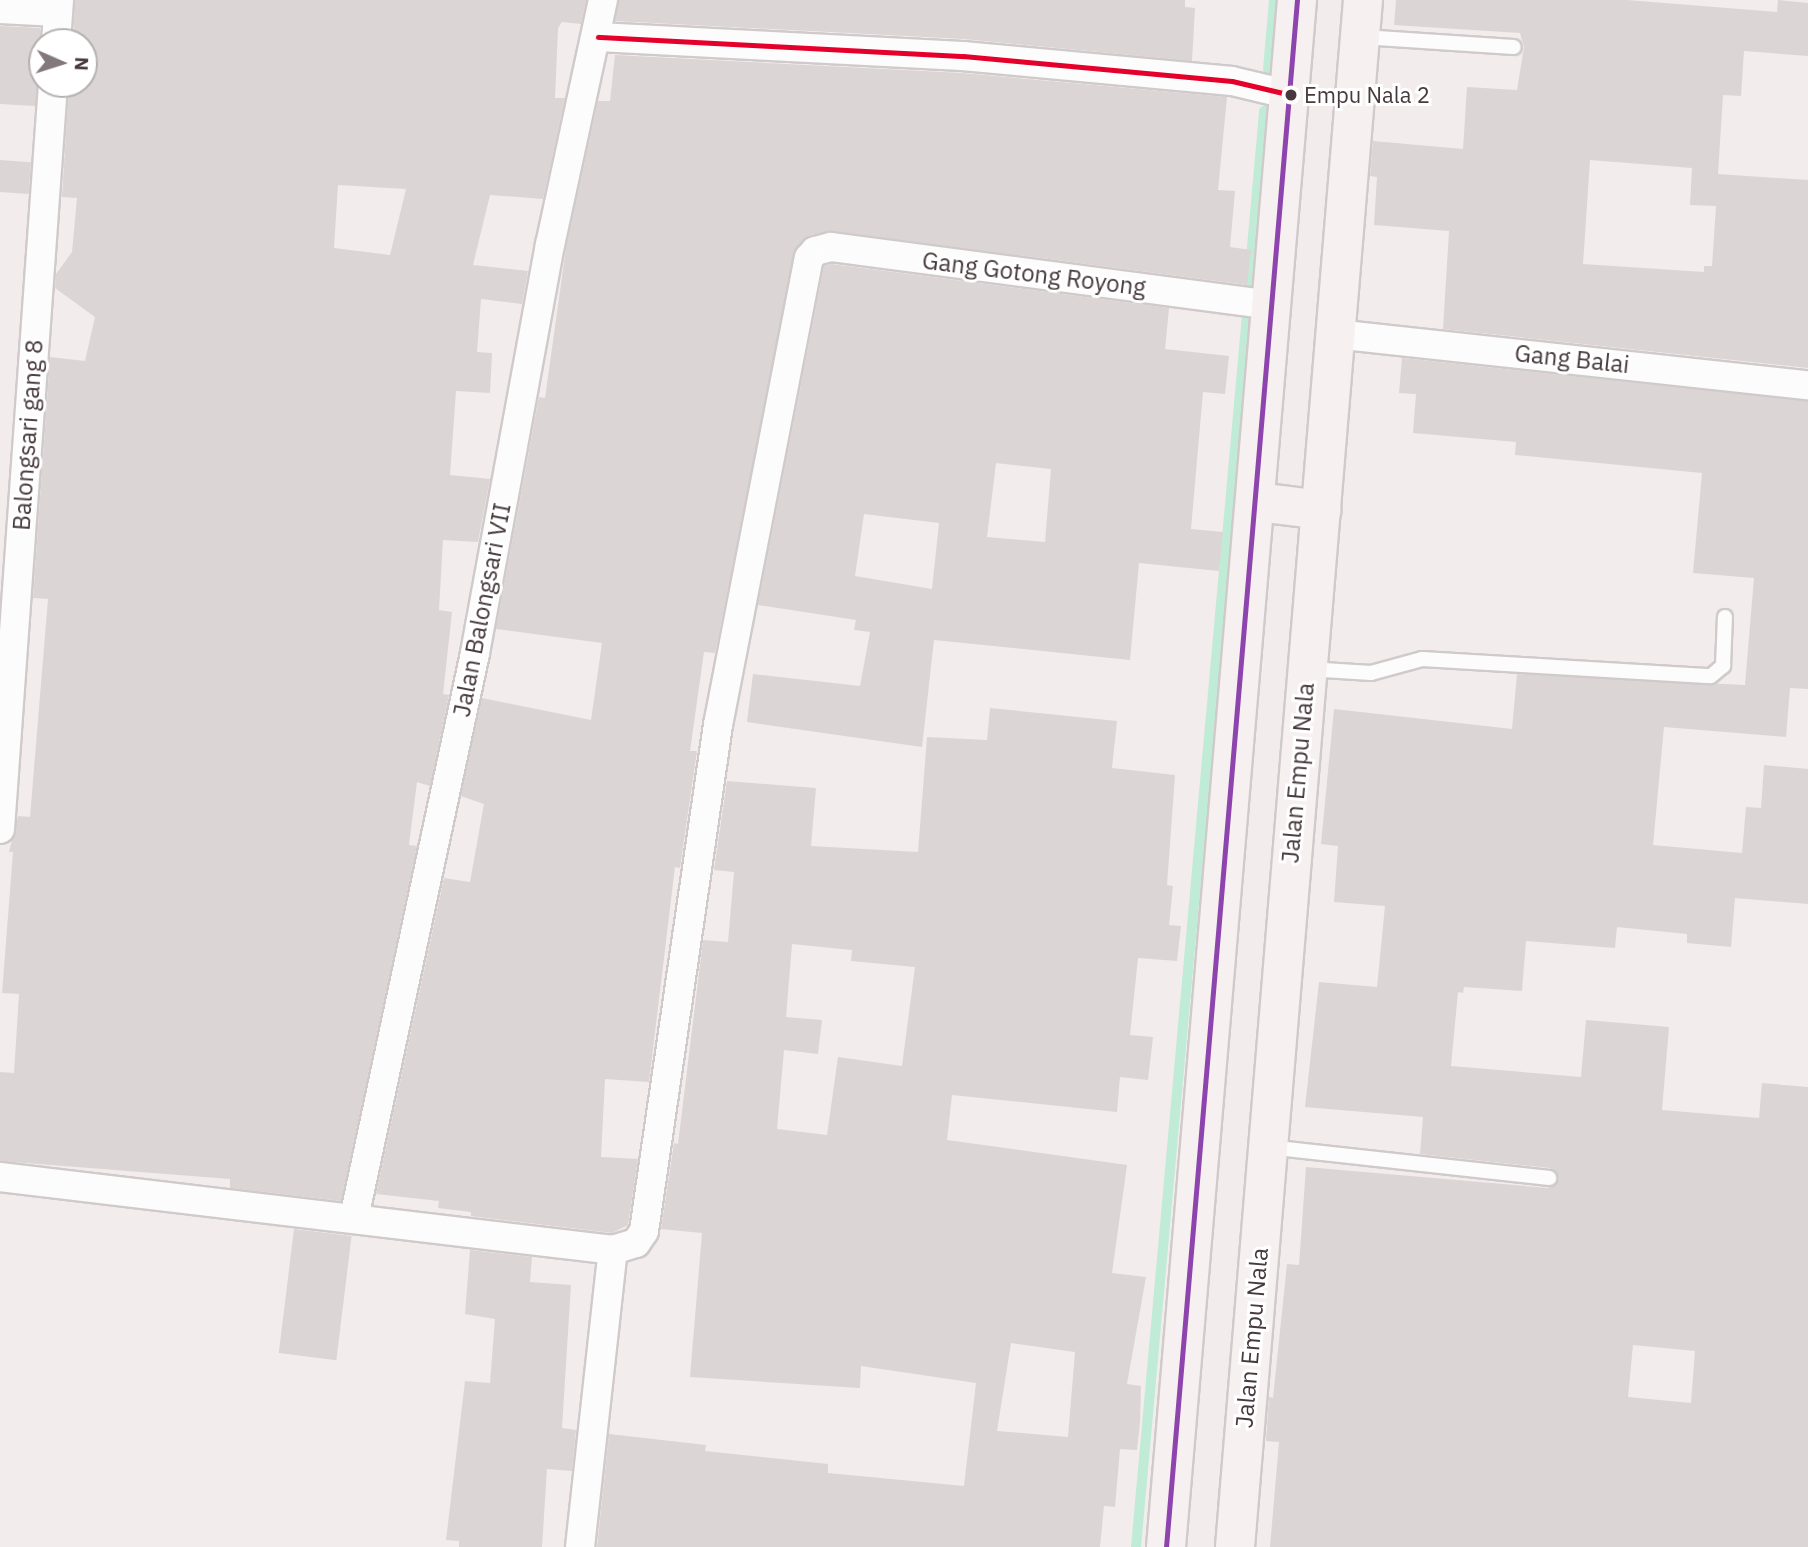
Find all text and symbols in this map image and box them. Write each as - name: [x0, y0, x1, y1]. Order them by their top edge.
- north arrow: [28, 28, 98, 98]
- text: N: [70, 56, 94, 71]
- place label: Empu Nala 2: [1304, 82, 1430, 108]
- marker: Empu Nala 2: [1284, 88, 1298, 102]
- street label: Gang Gotong Royong: [920, 246, 1148, 302]
- street label: Balongsari gang 8: [7, 338, 49, 532]
- street label: Gang Balai: [1513, 339, 1631, 379]
- street label: Jalan Balongsari VII: [447, 501, 517, 719]
- street label: Jalan Empu Nala: [1276, 682, 1320, 864]
- street label: Jalan Empu Nala: [1230, 1247, 1274, 1429]

